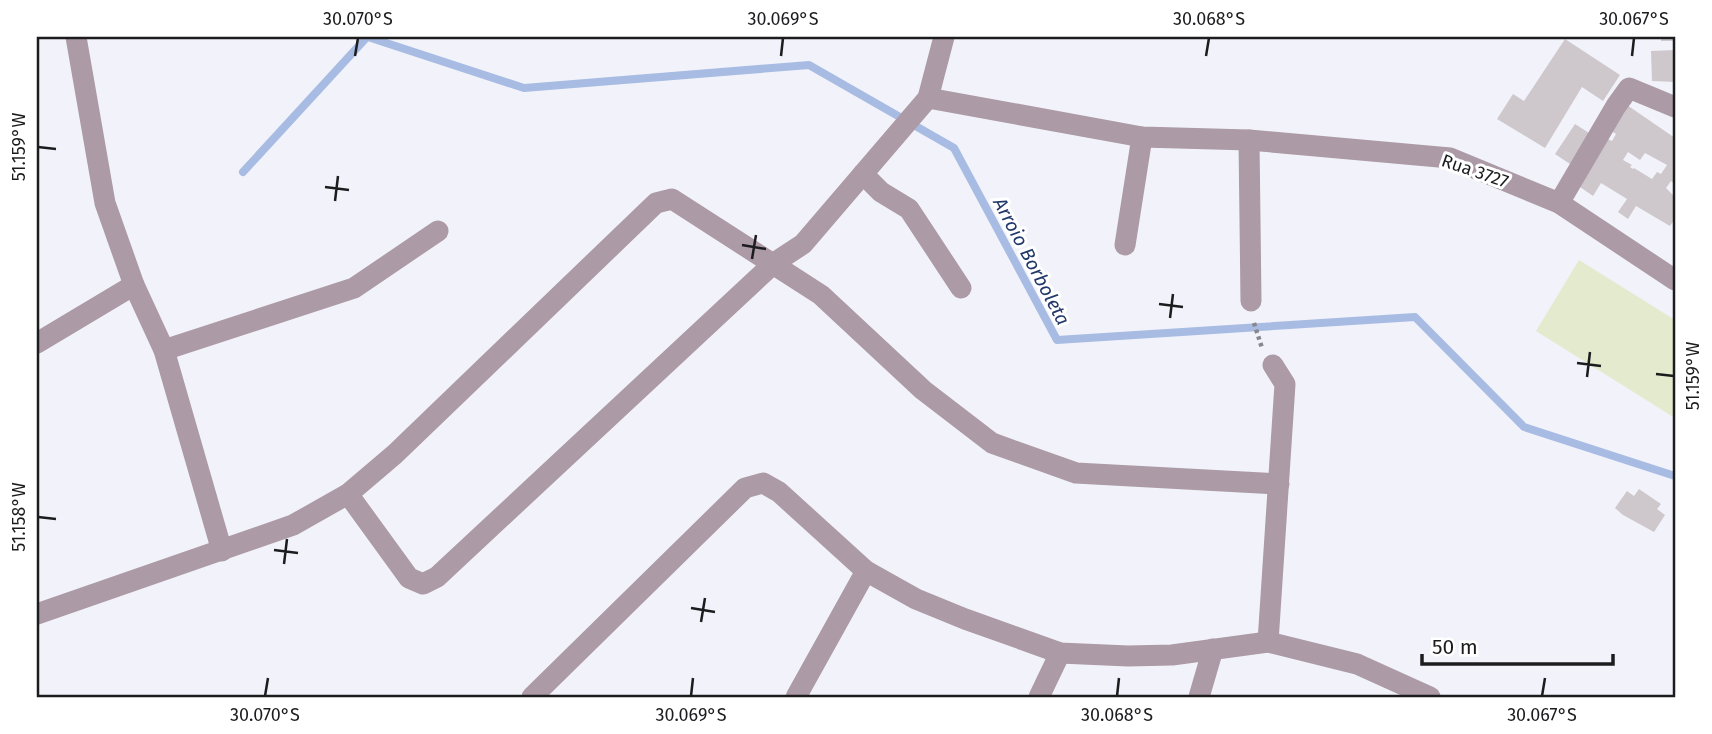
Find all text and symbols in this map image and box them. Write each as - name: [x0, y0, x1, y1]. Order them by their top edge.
- text: 30.070°S: [323, 8, 393, 30]
- text: 30.069°S: [747, 8, 819, 30]
- text: 30.068°S: [1173, 8, 1245, 30]
- text: 30.067°S: [1599, 8, 1669, 30]
- text: 51.159°W: [8, 113, 30, 181]
- street label: Rua 3727: [1439, 149, 1511, 193]
- water label: Arroio Borboleta: [988, 193, 1075, 329]
- text: 51.159°W: [1682, 342, 1704, 410]
- text: 51.158°W: [8, 482, 30, 552]
- scale bar: [1422, 622, 1612, 666]
- text: 50 m: [1432, 634, 1478, 660]
- text: 30.070°S: [230, 704, 300, 726]
- text: 30.069°S: [655, 704, 727, 726]
- text: 30.068°S: [1081, 704, 1153, 726]
- text: 30.067°S: [1507, 704, 1577, 726]

